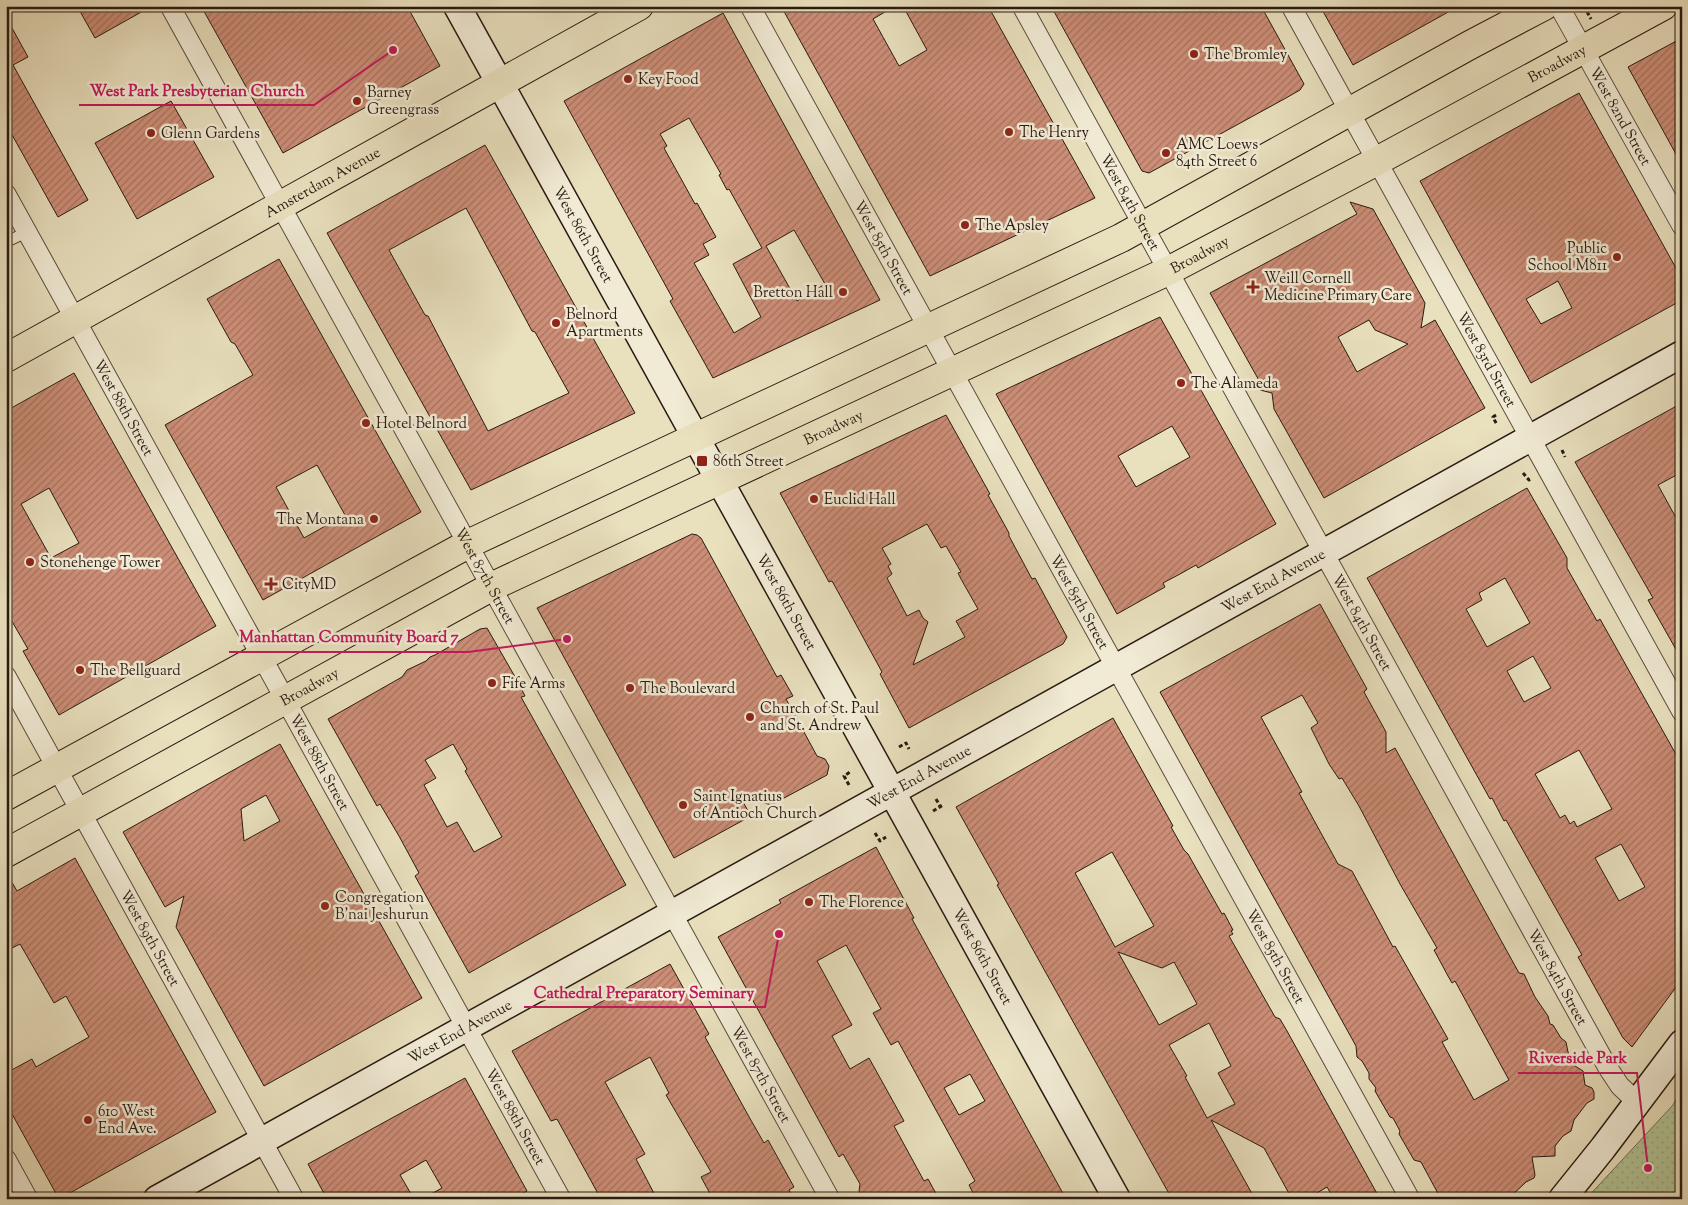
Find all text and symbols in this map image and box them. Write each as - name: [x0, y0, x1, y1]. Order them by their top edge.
- street label: Broadway: [1525, 40, 1591, 89]
- place label: The Bromley: [1204, 45, 1288, 66]
- marker: The Bromley: [1188, 48, 1200, 60]
- street label: West 82nd Street: [1583, 64, 1655, 170]
- place label: Key Food: [638, 70, 699, 91]
- marker: Key Food: [622, 73, 634, 85]
- callout: West Park Presbyterian Church: [79, 74, 314, 105]
- text: West Park Presbyterian Church: [89, 81, 305, 104]
- place label: Barney Greengrass: [367, 83, 439, 121]
- marker: Barney Greengrass: [351, 95, 363, 107]
- place label: The Henry: [1019, 123, 1090, 144]
- place label: Glenn Gardens: [161, 124, 260, 145]
- marker: The Henry: [1003, 126, 1015, 138]
- marker: Glenn Gardens: [145, 127, 157, 139]
- place label: AMC Loews 84th Street 6: [1176, 135, 1258, 173]
- street label: Amsterdam Avenue: [261, 143, 385, 224]
- marker: AMC Loews 84th Street 6: [1160, 147, 1172, 159]
- street label: West 84th Street: [1094, 151, 1164, 255]
- street label: West 86th Street: [547, 183, 617, 287]
- street label: West 85th Street: [848, 197, 917, 299]
- place label: The Apsley: [975, 216, 1049, 237]
- marker: The Apsley: [959, 219, 971, 231]
- street label: Broadway: [1167, 231, 1234, 280]
- place label: Public School M811: [1527, 239, 1607, 277]
- marker: Public School M811: [1611, 251, 1623, 263]
- place label: Weill Cornell Medicine Primary Care: [1264, 269, 1412, 307]
- marker: Weill Cornell Medicine Primary Care: [1246, 280, 1260, 294]
- place label: Bretton Hall: [753, 283, 833, 304]
- marker: Bretton Hall: [837, 286, 849, 298]
- place label: Belnord Apartments: [566, 305, 643, 343]
- street label: West 83rd Street: [1451, 309, 1520, 412]
- marker: Belnord Apartments: [550, 317, 562, 329]
- street label: West 88th Street: [87, 356, 158, 460]
- place label: The Alameda: [1191, 374, 1278, 395]
- marker: The Alameda: [1175, 377, 1187, 389]
- street label: Broadway: [801, 405, 868, 452]
- place label: Hotel Belnord: [376, 414, 468, 435]
- marker: Hotel Belnord: [360, 417, 372, 429]
- place label: 86th Street: [713, 452, 784, 473]
- marker: 86th Street: [695, 454, 709, 468]
- place label: Euclid Hall: [824, 490, 896, 511]
- marker: Euclid Hall: [808, 493, 820, 505]
- place label: The Montana: [276, 510, 364, 531]
- marker: The Montana: [368, 513, 380, 525]
- street label: West 87th Street: [449, 524, 519, 628]
- street label: West End Avenue: [1218, 545, 1330, 619]
- street label: West 86th Street: [750, 551, 821, 655]
- street label: West 85th Street: [1044, 552, 1113, 654]
- place label: Stonehenge Tower: [40, 553, 160, 574]
- marker: Stonehenge Tower: [24, 556, 36, 568]
- street label: West 84th Street: [1326, 571, 1396, 675]
- place label: CityMD: [282, 575, 336, 596]
- marker: CityMD: [264, 577, 278, 591]
- callout: Manhattan Community Board 7: [229, 621, 468, 652]
- text: Manhattan Community Board 7: [239, 627, 460, 650]
- place label: The Bellguard: [90, 661, 181, 682]
- street label: Broadway: [277, 663, 344, 712]
- marker: The Bellguard: [74, 664, 86, 676]
- place label: Fife Arms: [502, 674, 565, 695]
- marker: Fife Arms: [486, 677, 498, 689]
- place label: The Boulevard: [640, 679, 736, 700]
- marker: The Boulevard: [624, 682, 636, 694]
- place label: Church of St. Paul and St. Andrew: [760, 699, 879, 737]
- street label: West 88th Street: [283, 711, 354, 815]
- marker: Church of St. Paul and St. Andrew: [744, 711, 756, 723]
- street label: West End Avenue: [864, 741, 975, 815]
- place label: Saint Ignatius of Antioch Church: [693, 787, 817, 825]
- marker: Saint Ignatius of Antioch Church: [677, 799, 689, 811]
- street label: West 89th Street: [114, 887, 184, 991]
- place label: Congregation B'nai Jeshurun: [335, 888, 429, 926]
- place label: The Florence: [819, 893, 904, 914]
- marker: The Florence: [803, 896, 815, 908]
- marker: Congregation B'nai Jeshurun: [319, 900, 331, 912]
- street label: West 86th Street: [946, 905, 1017, 1009]
- street label: West 85th Street: [1240, 906, 1309, 1008]
- street label: West 84th Street: [1521, 926, 1592, 1030]
- callout: Cathedral Preparatory Seminary: [524, 976, 765, 1007]
- text: Cathedral Preparatory Seminary: [534, 983, 754, 1006]
- street label: West End Avenue: [405, 995, 516, 1070]
- street label: West 87th Street: [725, 1023, 795, 1127]
- callout: Riverside Park: [1518, 1042, 1637, 1073]
- text: Riverside Park: [1529, 1048, 1627, 1071]
- street label: West 88th Street: [479, 1065, 549, 1169]
- place label: 610 West End Ave.: [98, 1102, 157, 1140]
- marker: 610 West End Ave.: [82, 1114, 94, 1126]

